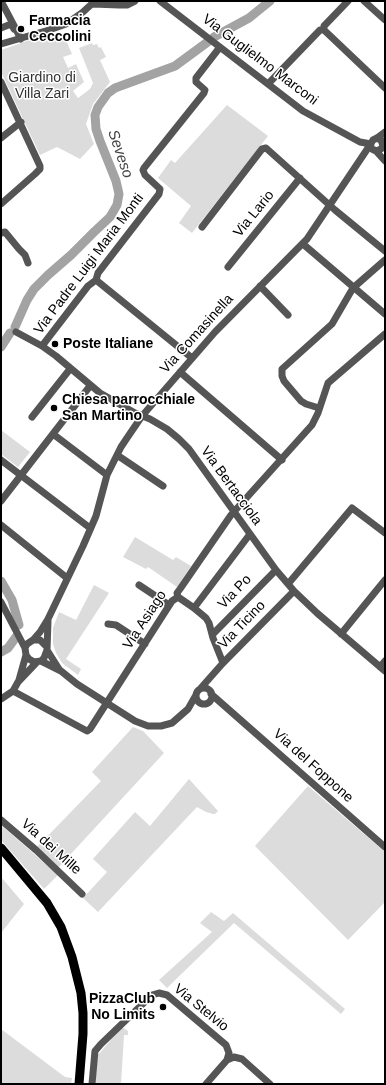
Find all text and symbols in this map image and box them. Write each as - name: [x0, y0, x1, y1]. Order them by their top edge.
- street label: Via Guglielmo Marconi: [199, 11, 321, 109]
- place label: Farmacia Ceccolini: [29, 13, 91, 46]
- marker: Farmacia Ceccolini: [16, 24, 26, 34]
- park label: Giardino di Villa Zari: [8, 70, 76, 102]
- water label: Seveso: [103, 127, 137, 181]
- street label: Via Lario: [230, 187, 278, 241]
- street label: Via Padre Luigi Maria Monti: [31, 190, 147, 338]
- street label: Via Comasinella: [157, 291, 237, 377]
- place label: Poste Italiane: [63, 336, 153, 352]
- marker: Poste Italiane: [50, 339, 60, 349]
- place label: Chiesa parrocchiale San Martino: [62, 392, 195, 424]
- marker: Chiesa parrocchiale San Martino: [49, 403, 59, 413]
- street label: Via Bertacciola: [197, 443, 265, 529]
- street label: Via Po: [215, 571, 255, 613]
- street label: Via Asiago: [120, 587, 170, 653]
- street label: Via Ticino: [215, 597, 269, 653]
- street label: Via del Foppone: [270, 726, 356, 806]
- street label: Via dei Mille: [17, 816, 85, 878]
- street label: Via Stelvio: [170, 981, 232, 1035]
- place label: PizzaClub No Limits: [89, 991, 155, 1024]
- marker: PizzaClub No Limits: [158, 1002, 168, 1012]

